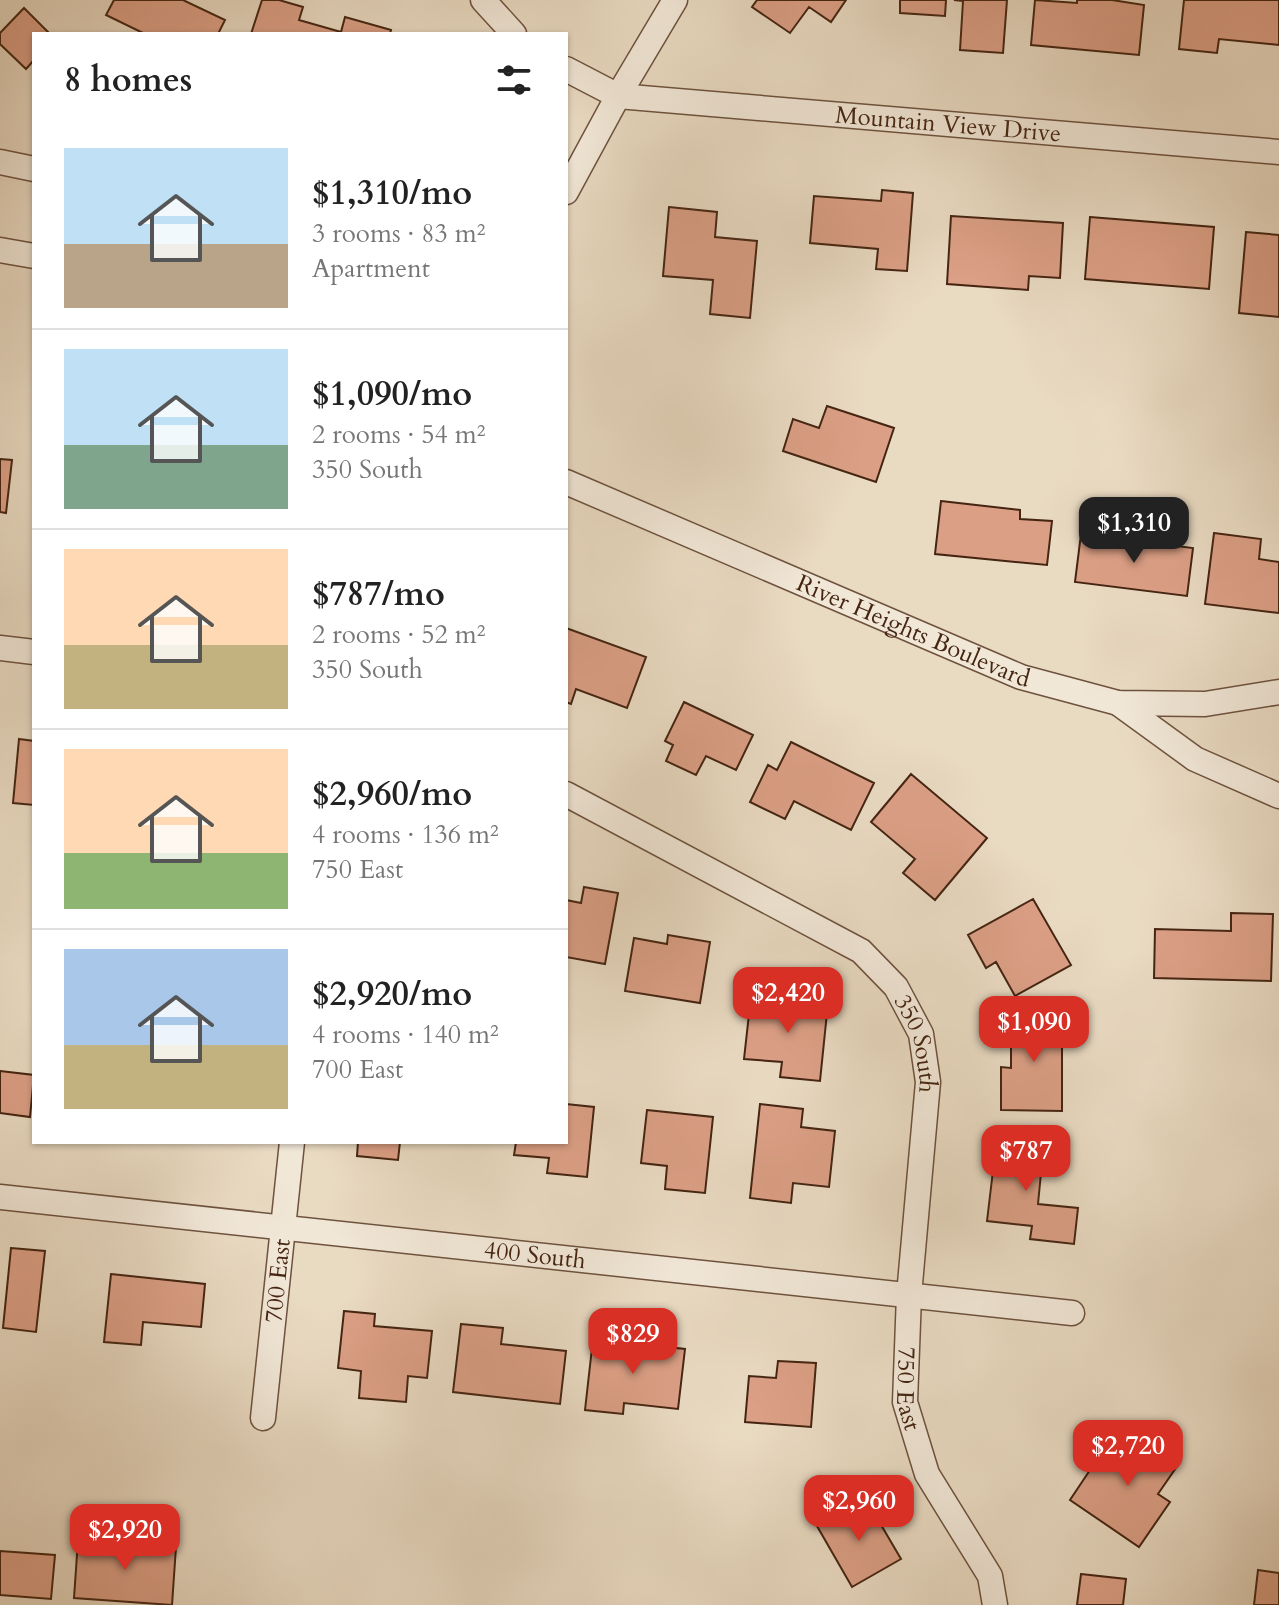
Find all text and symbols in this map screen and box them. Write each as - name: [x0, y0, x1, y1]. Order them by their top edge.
- text: 8 homes: [64, 57, 192, 103]
- icon: filters: [492, 58, 536, 102]
- street label: Mountain View Drive: [834, 98, 1062, 150]
- text: $1,310/mo: [312, 170, 472, 216]
- icon: home: [128, 180, 224, 276]
- text: 3 rooms · 83 m²: [312, 216, 485, 251]
- text: Apartment: [312, 251, 430, 286]
- text: $1,090/mo: [312, 371, 472, 417]
- icon: home: [128, 381, 224, 477]
- text: 2 rooms · 54 m²: [312, 417, 485, 452]
- text: 350 South: [312, 452, 423, 487]
- pin: $1,310: [1069, 497, 1199, 565]
- text: $1,310: [1097, 505, 1171, 540]
- street label: River Heights Boulevard: [791, 566, 1034, 695]
- text: $787/mo: [312, 571, 445, 617]
- icon: home: [128, 581, 224, 677]
- text: 2 rooms · 52 m²: [312, 617, 485, 652]
- text: 350 South: [312, 652, 423, 687]
- text: $2,960/mo: [312, 771, 472, 817]
- icon: home: [128, 781, 224, 877]
- text: 4 rooms · 136 m²: [312, 817, 499, 852]
- text: 750 East: [312, 852, 403, 887]
- pin: $2,420: [723, 967, 853, 1035]
- text: $2,920/mo: [312, 971, 472, 1017]
- text: $2,420: [751, 975, 825, 1010]
- icon: home: [128, 981, 224, 1077]
- street label: 350 South: [886, 988, 945, 1094]
- pin: $1,090: [969, 996, 1099, 1064]
- text: $1,090: [997, 1004, 1071, 1039]
- text: 4 rooms · 140 m²: [312, 1017, 499, 1052]
- text: 700 East: [312, 1052, 403, 1087]
- pin: $787: [979, 1125, 1073, 1193]
- text: $787: [999, 1133, 1053, 1168]
- street label: 400 South: [482, 1233, 588, 1277]
- street label: 700 East: [257, 1237, 298, 1324]
- pin: $829: [586, 1308, 680, 1376]
- text: $829: [606, 1316, 660, 1351]
- street label: 750 East: [888, 1346, 929, 1435]
- pin: $2,720: [1063, 1420, 1193, 1488]
- text: $2,720: [1091, 1428, 1165, 1463]
- pin: $2,960: [794, 1475, 924, 1543]
- text: $2,960: [822, 1483, 896, 1518]
- pin: $2,920: [60, 1504, 190, 1572]
- text: $2,920: [88, 1512, 162, 1547]

